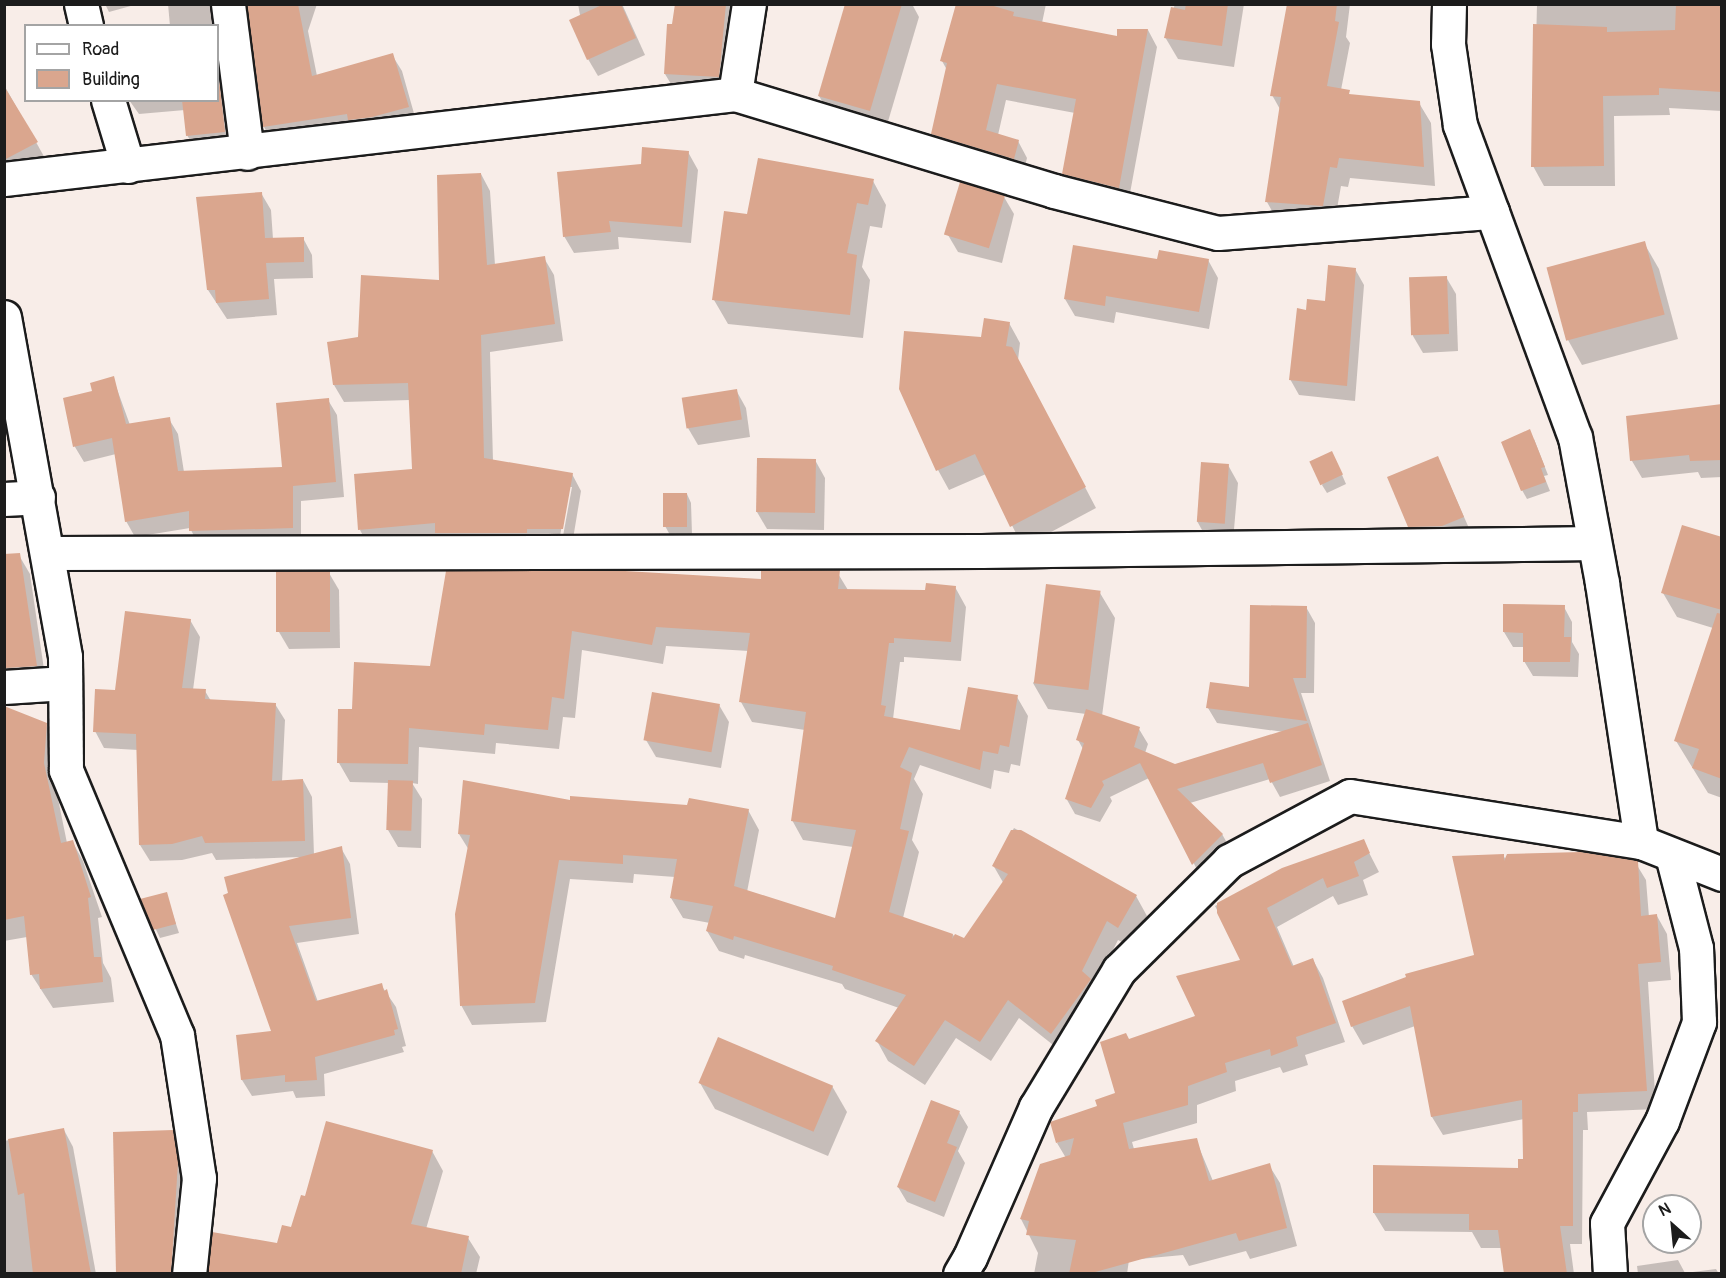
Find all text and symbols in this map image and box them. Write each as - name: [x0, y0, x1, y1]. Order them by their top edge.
- legend: [24, 24, 219, 102]
- text: Road: [82, 38, 119, 61]
- text: Building: [82, 68, 140, 91]
- north arrow: [1642, 1194, 1702, 1254]
- text: N: [1655, 1198, 1674, 1221]

